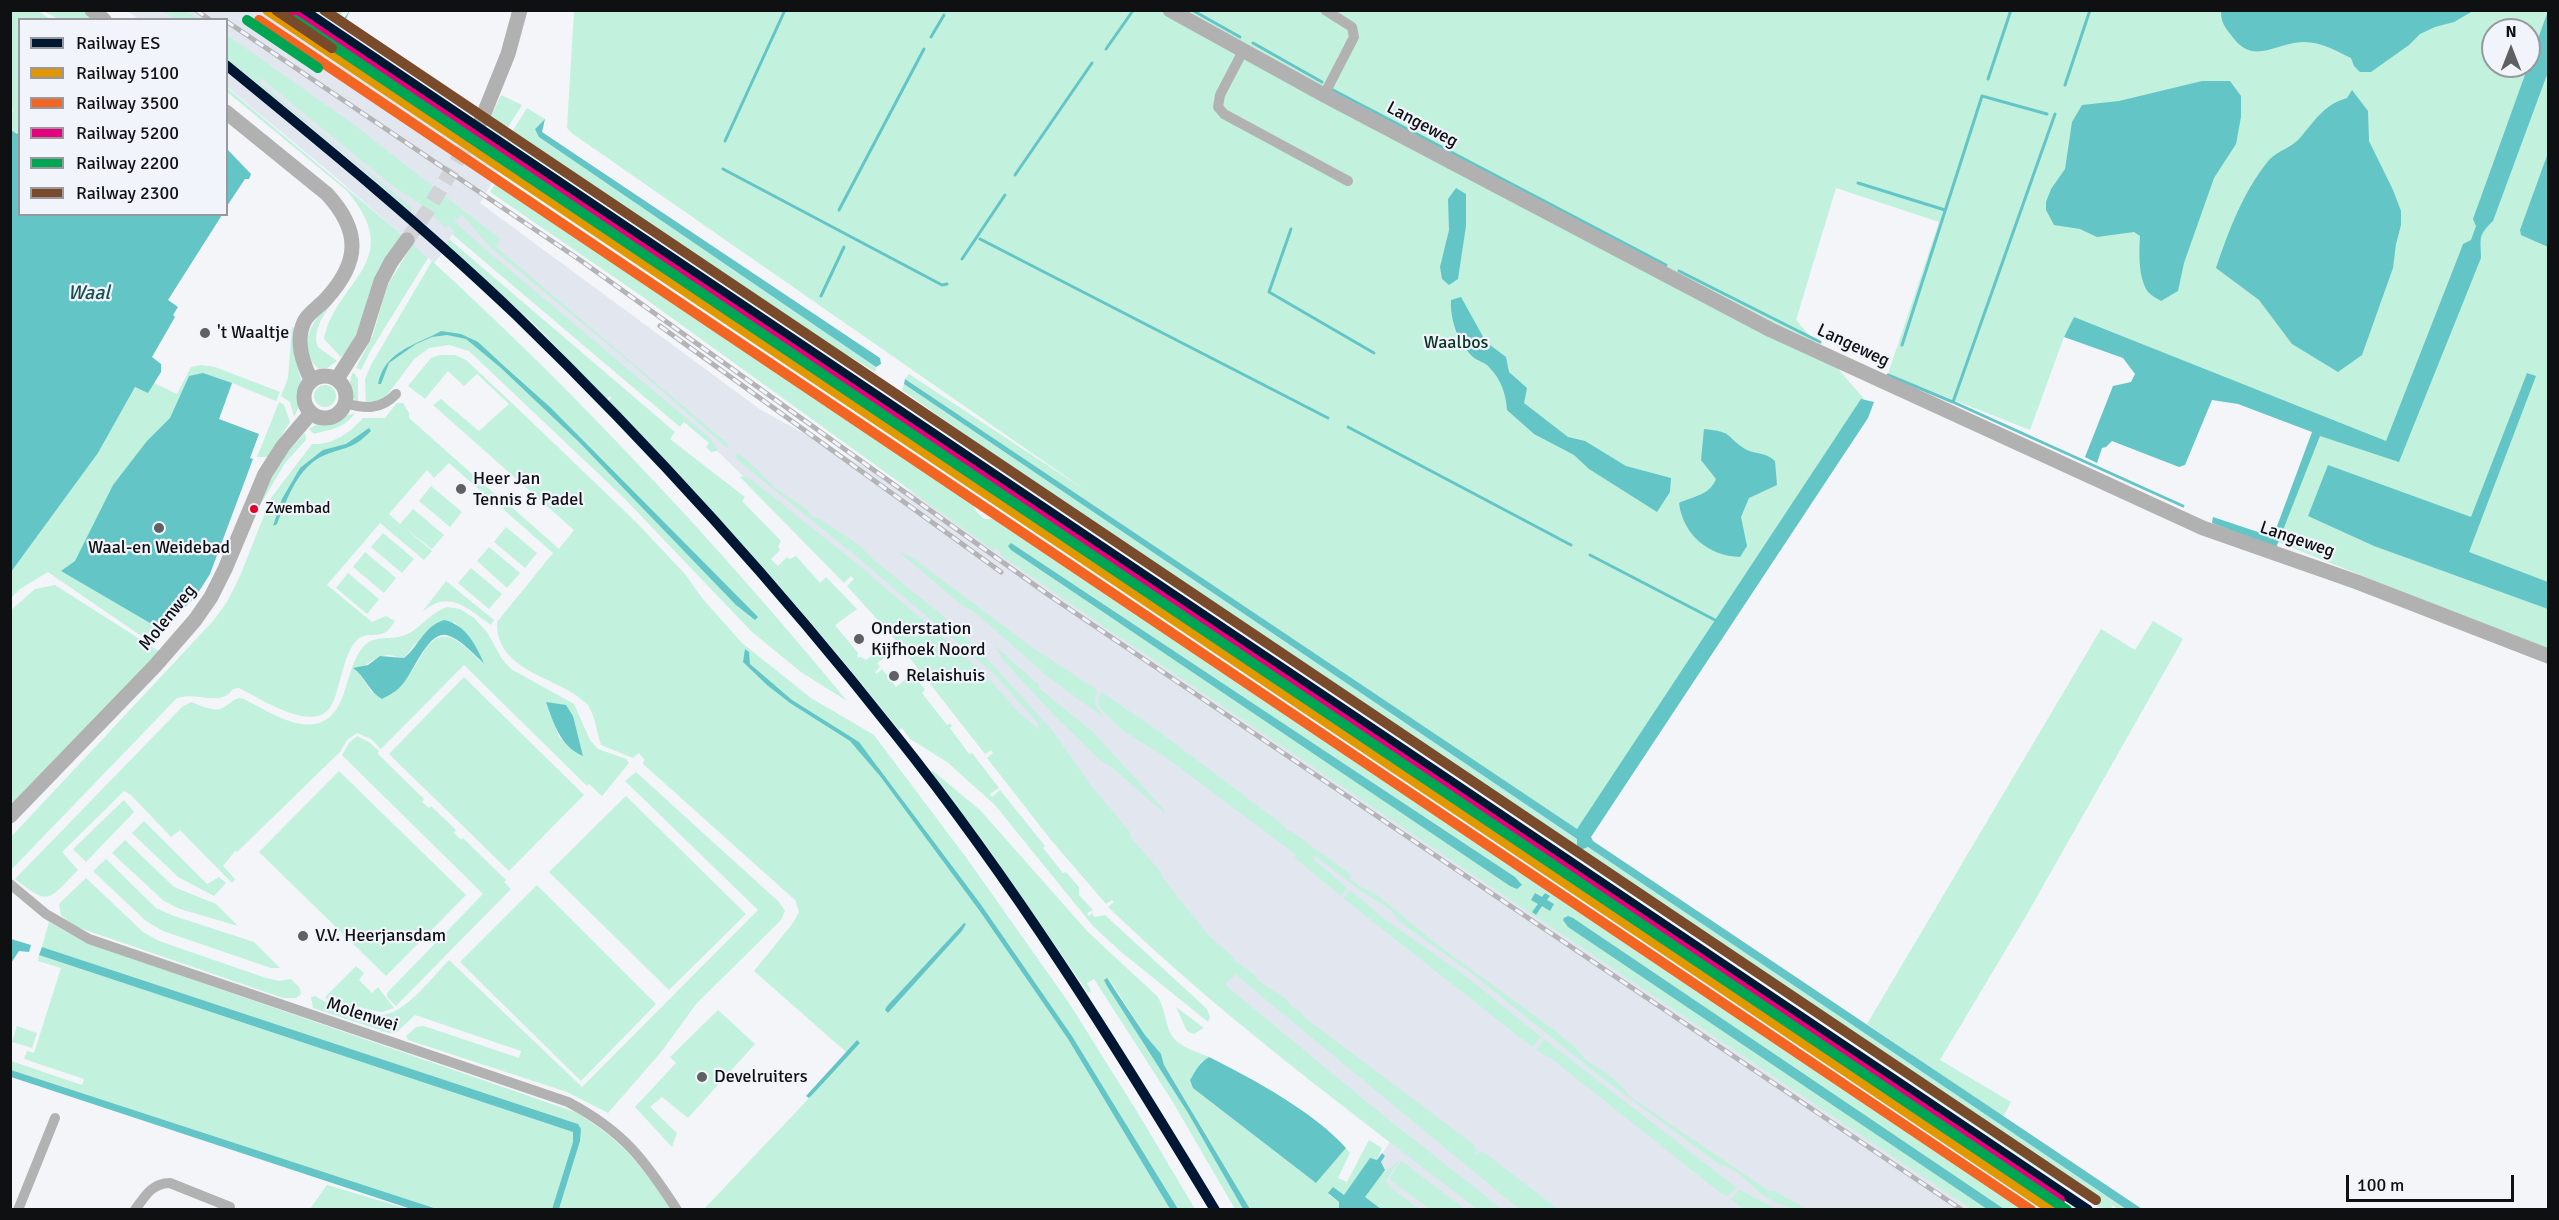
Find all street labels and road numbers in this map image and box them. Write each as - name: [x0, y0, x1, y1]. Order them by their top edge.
- street label: Langeweg: [1383, 97, 1461, 153]
- street label: Langeweg: [1813, 320, 1893, 372]
- street label: Langeweg: [2257, 517, 2337, 563]
- street label: Molenweg: [135, 581, 201, 655]
- street label: Molenwei: [323, 993, 401, 1037]

